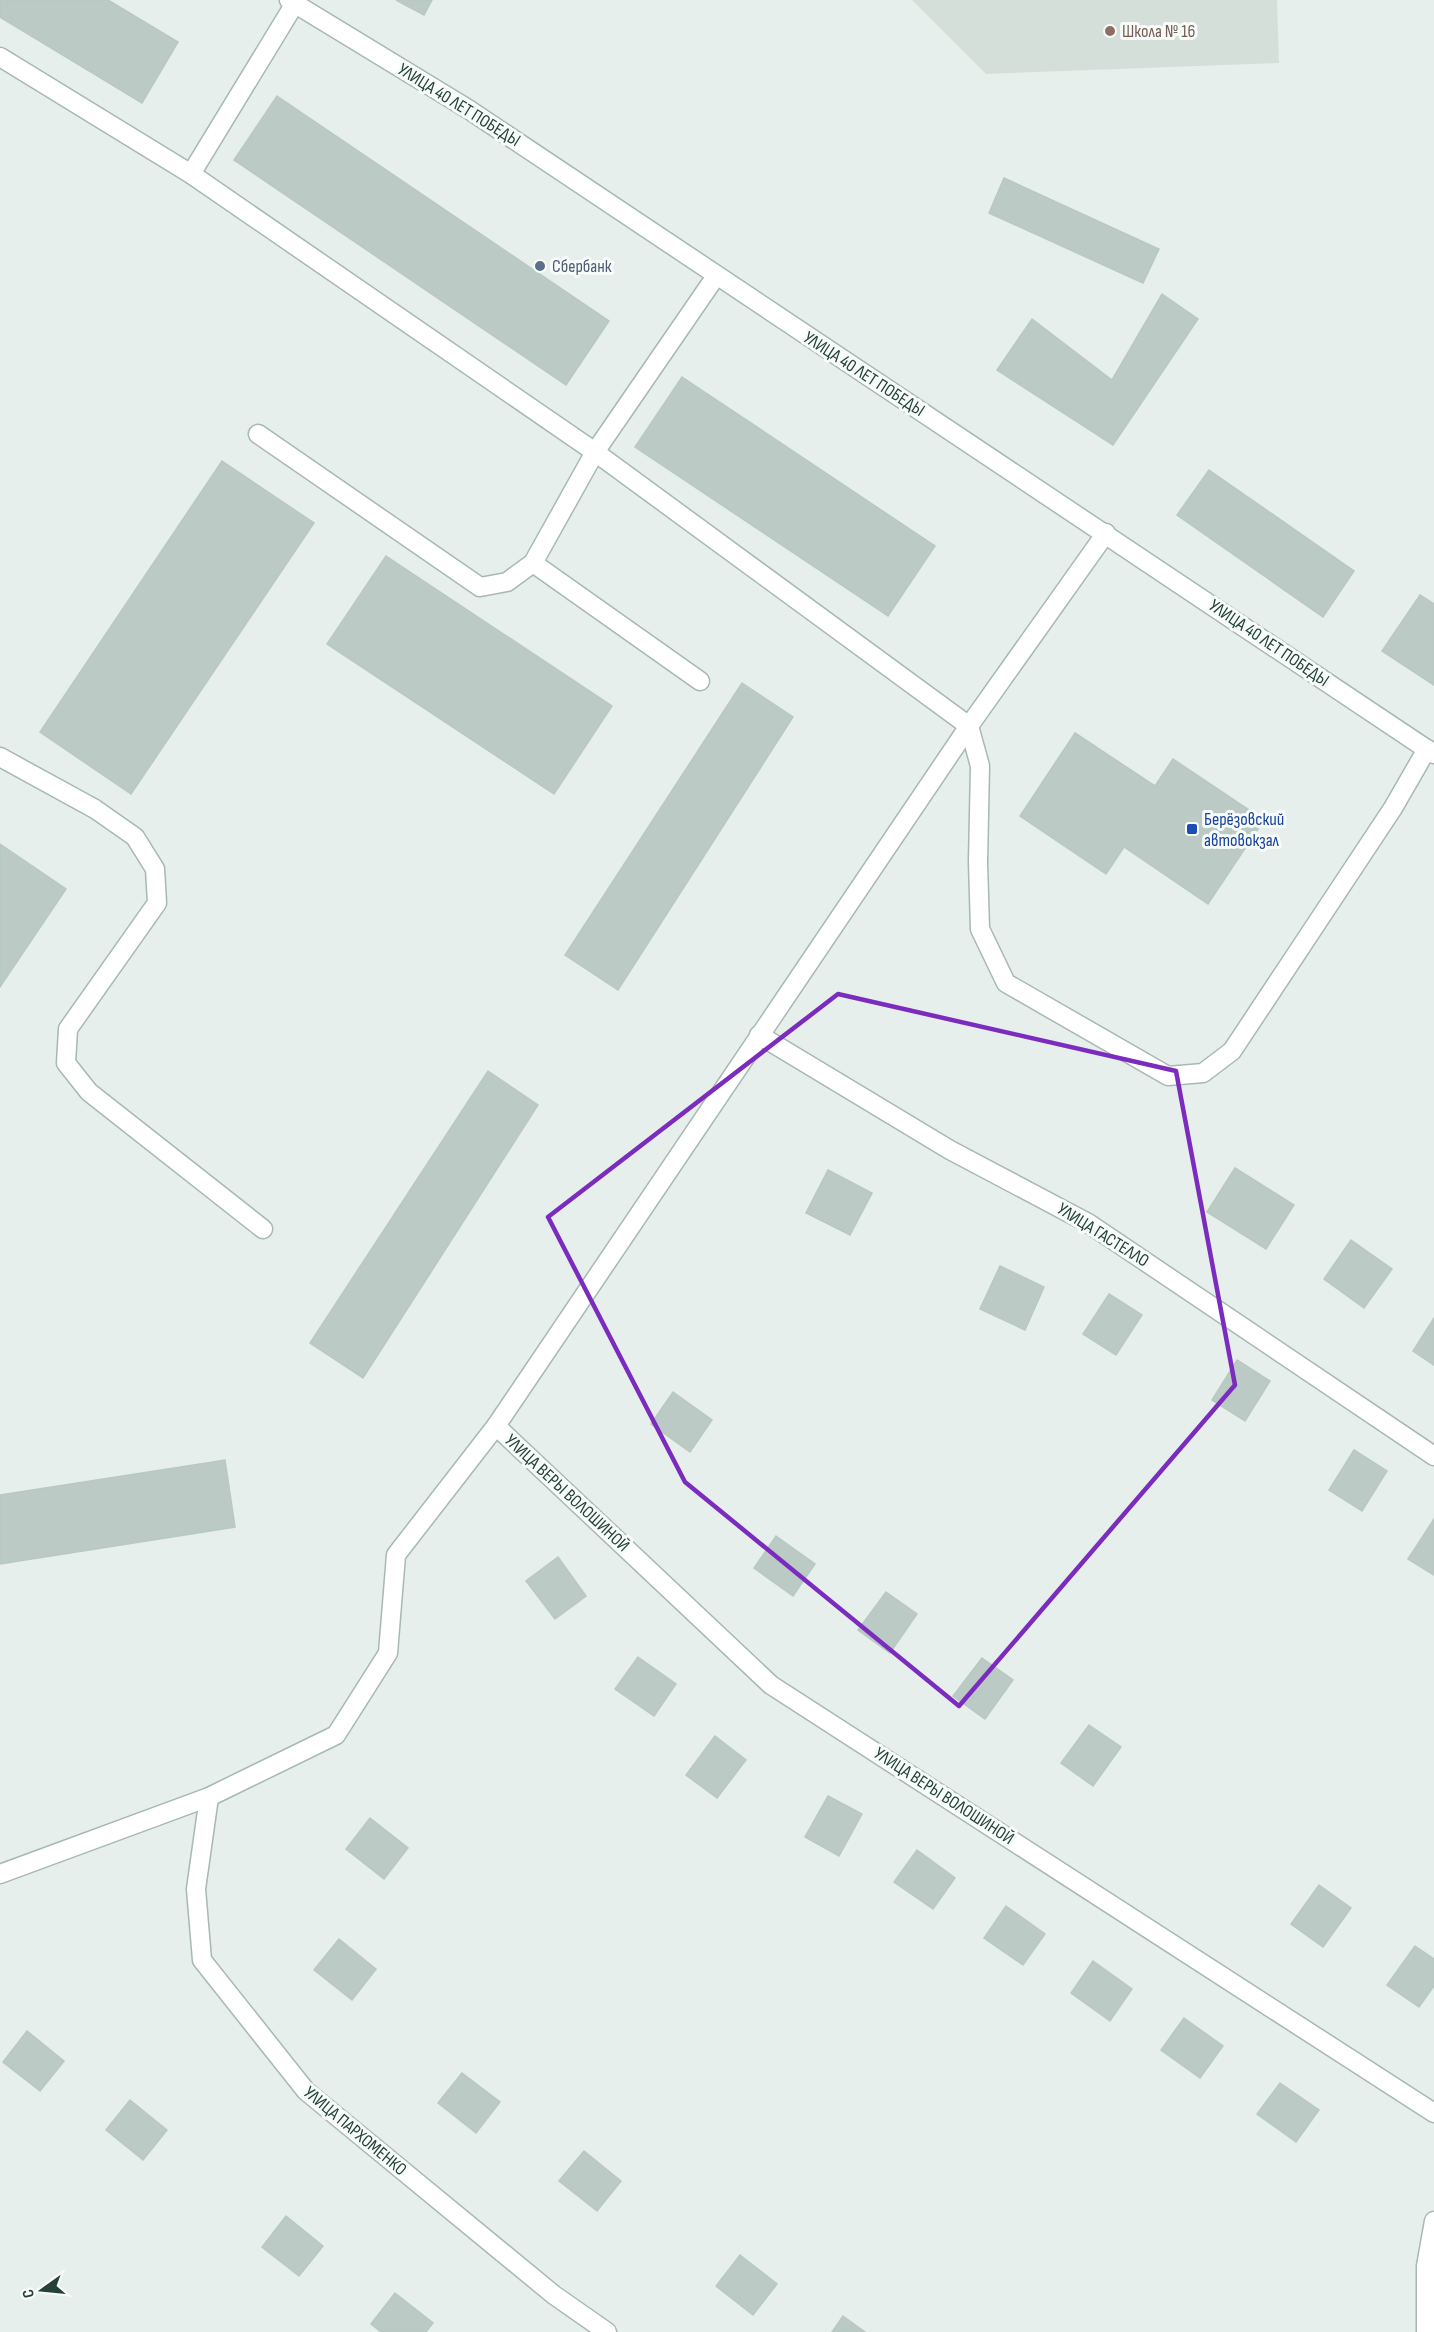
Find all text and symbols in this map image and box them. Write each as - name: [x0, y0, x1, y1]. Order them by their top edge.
- place label: Школа № 16: [1122, 21, 1195, 42]
- marker: Школа № 16: [1103, 24, 1117, 38]
- street label: УЛИЦА 40 ЛЕТ ПОБЕДЫ: [394, 59, 524, 151]
- place label: Сбербанк: [552, 256, 612, 277]
- marker: Сбербанк: [533, 259, 547, 273]
- street label: УЛИЦА 40 ЛЕТ ПОБЕДЫ: [799, 327, 929, 421]
- street label: УЛИЦА 40 ЛЕТ ПОБЕДЫ: [1205, 595, 1333, 691]
- place label: Берёзовский автовокзал: [1204, 809, 1284, 851]
- marker: Берёзовский автовокзал: [1185, 822, 1199, 836]
- street label: УЛИЦА ГАСТЕЛЛО: [1053, 1198, 1153, 1272]
- street label: УЛИЦА ВЕРЫ ВОЛОШИНОЙ: [500, 1430, 634, 1556]
- street label: УЛИЦА ВЕРЫ ВОЛОШИНОЙ: [870, 1743, 1018, 1849]
- street label: УЛИЦА ПАРХОМЕНКО: [299, 2082, 411, 2180]
- north arrow: [12, 2260, 72, 2320]
- text: С: [19, 2287, 39, 2300]

